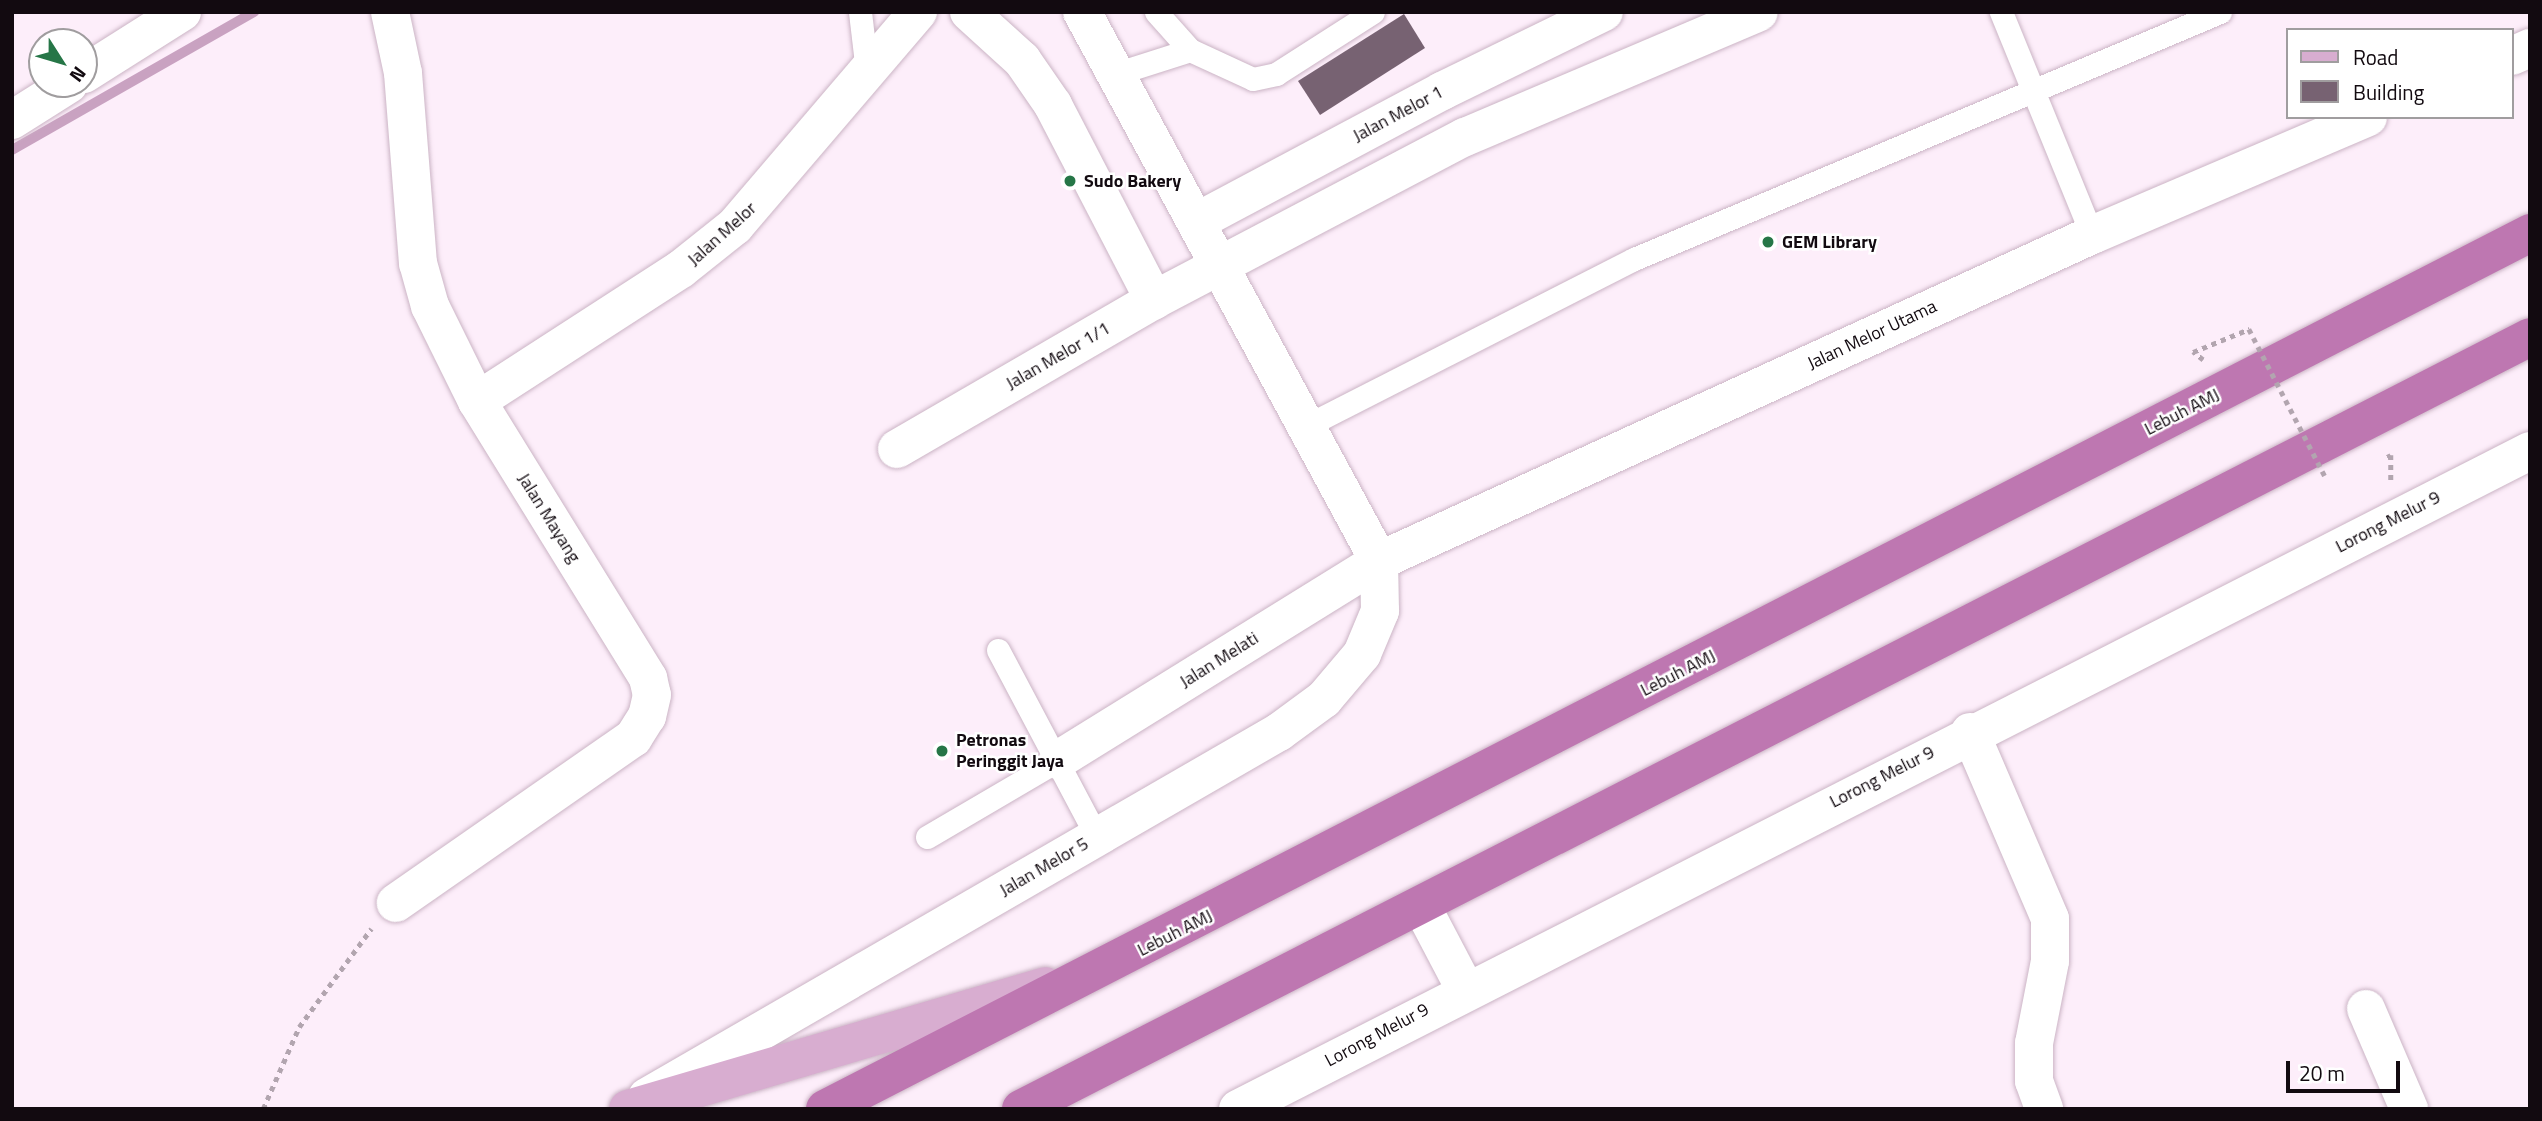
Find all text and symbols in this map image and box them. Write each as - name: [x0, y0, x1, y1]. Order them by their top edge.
- north arrow: [28, 28, 98, 98]
- legend: [2286, 28, 2514, 119]
- text: Road: [2353, 41, 2398, 73]
- text: N: [63, 61, 94, 89]
- text: Building: [2353, 76, 2424, 108]
- street label: Jalan Melor 1: [1349, 81, 1447, 147]
- place label: Sudo Bakery: [1084, 170, 1181, 192]
- marker: Sudo Bakery: [1062, 173, 1078, 189]
- street label: Jalan Melor: [683, 198, 761, 270]
- place label: GEM Library: [1782, 231, 1877, 253]
- marker: GEM Library: [1760, 234, 1776, 250]
- street label: Jalan Melor Utama: [1804, 296, 1940, 374]
- street label: Jalan Melor 1/1: [1002, 318, 1114, 394]
- street label: Lebuh AMJ: [2141, 384, 2223, 440]
- street label: Jalan Mayang: [513, 469, 585, 567]
- street label: Lorong Melur 9: [2332, 486, 2444, 558]
- street label: Jalan Melati: [1176, 627, 1262, 693]
- street label: Lebuh AMJ: [1637, 645, 1719, 701]
- place label: Petronas Peringgit Jaya: [956, 730, 1064, 772]
- street label: Lorong Melur 9: [1826, 741, 1938, 813]
- marker: Petronas Peringgit Jaya: [934, 743, 950, 759]
- street label: Jalan Melor 5: [996, 833, 1092, 901]
- street label: Lebuh AMJ: [1134, 905, 1216, 961]
- street label: Lorong Melur 9: [1321, 999, 1433, 1071]
- scale bar: [2290, 1048, 2404, 1092]
- text: 20 m: [2299, 1057, 2345, 1089]

